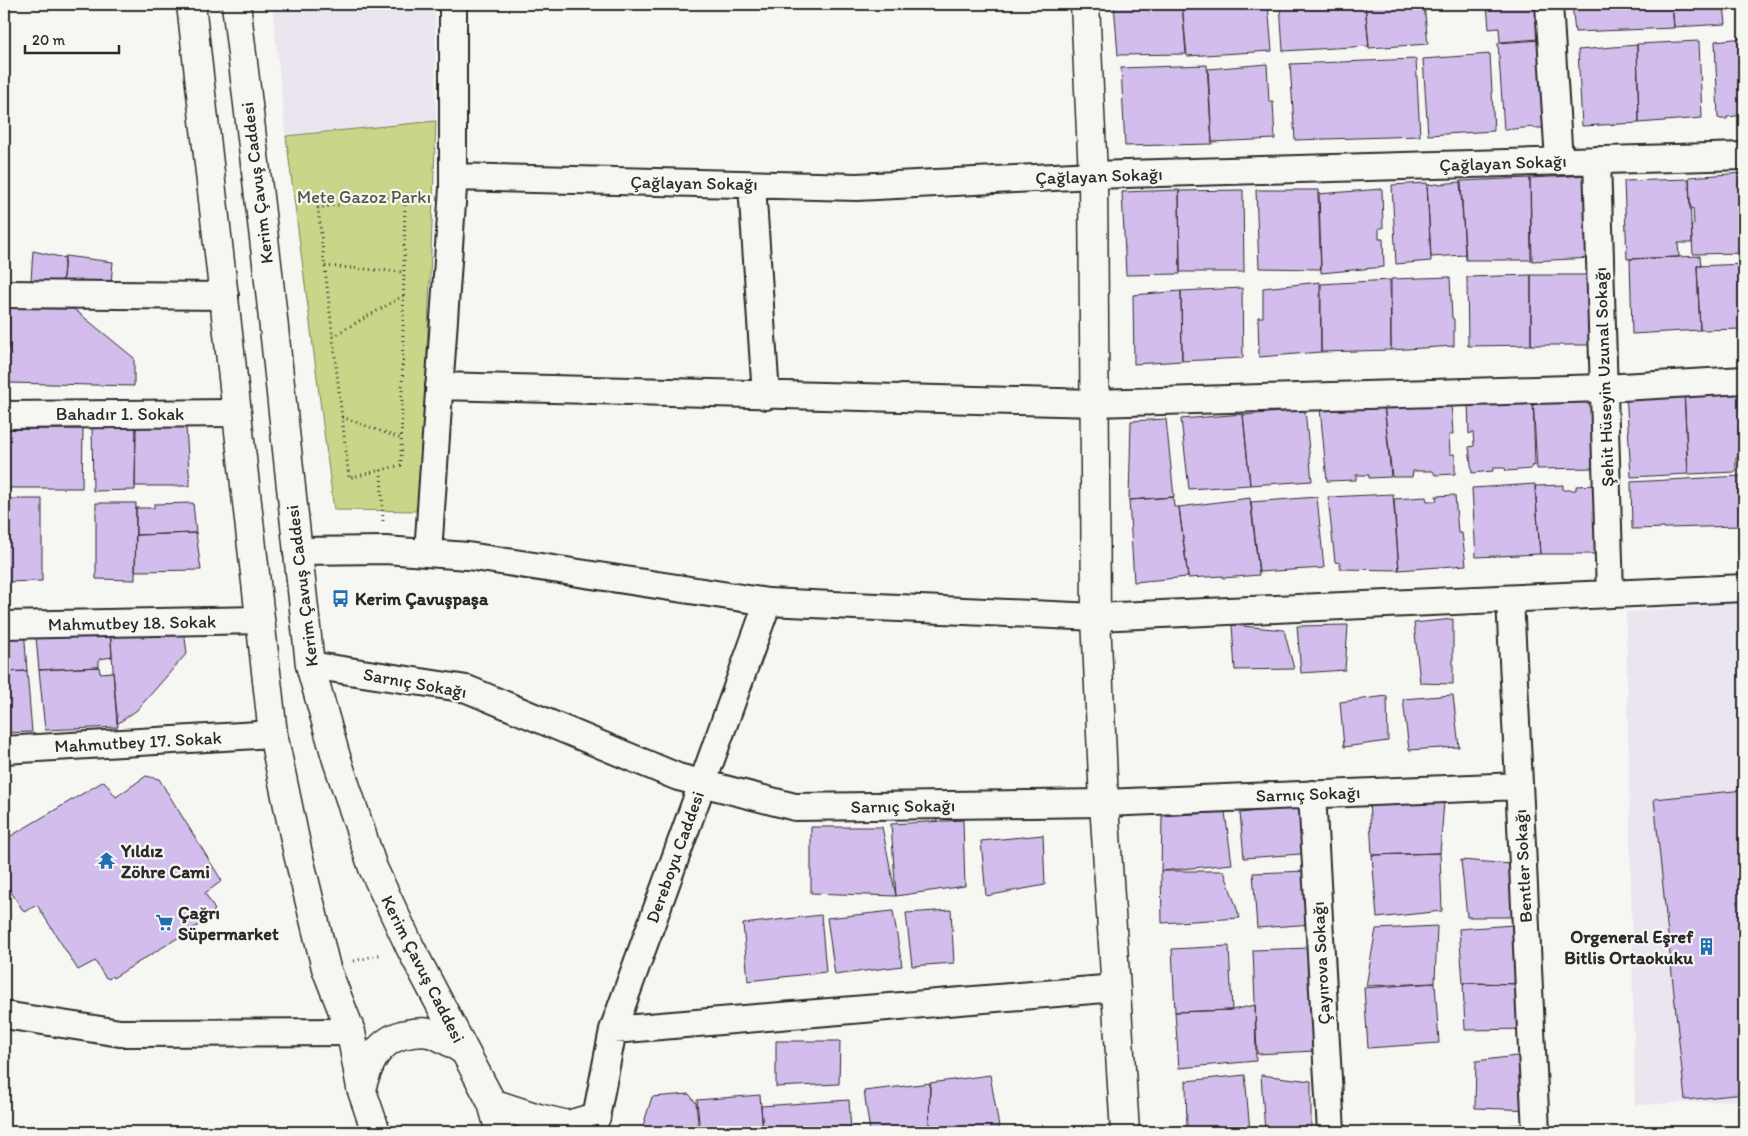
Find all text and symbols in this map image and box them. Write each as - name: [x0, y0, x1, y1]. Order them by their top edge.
- scale bar: [25, 22, 119, 54]
- text: 20 m: [32, 31, 66, 49]
- street label: Kerim Çavuş Caddesi: [236, 101, 278, 265]
- street label: Çağlayan Sokağı: [1439, 150, 1567, 176]
- street label: Çağlayan Sokağı: [1035, 163, 1163, 189]
- street label: Çağlayan Sokağı: [630, 171, 758, 195]
- park label: Mete Gazoz Parkı: [297, 186, 431, 208]
- street label: Şehit Hüseyin Uzunal Sokağı: [1589, 267, 1619, 487]
- street label: Bahadır 1. Sokak: [56, 403, 184, 425]
- street label: Kerim Çavuş Caddesi: [281, 504, 323, 668]
- place label: Kerim Çavuşpaşa: [355, 588, 489, 610]
- bus stop icon: Kerim Çavuşpaşa: [331, 589, 351, 609]
- street label: Mahmutbey 18. Sokak: [48, 611, 216, 635]
- street label: Sarnıç Sokağı: [362, 663, 468, 703]
- street label: Mahmutbey 17. Sokak: [54, 727, 222, 757]
- street label: Sarnıç Sokağı: [1255, 781, 1361, 807]
- street label: Dereboyu Caddesi: [641, 788, 709, 926]
- street label: Sarnıç Sokağı: [850, 794, 956, 818]
- street label: Bentler Sokağı: [1509, 809, 1537, 923]
- place label: Yıldız Zöhre Cami: [120, 840, 210, 883]
- temple icon: Yıldız Zöhre Cami: [97, 851, 117, 871]
- street label: Kerim Çavuş Caddesi: [376, 891, 470, 1047]
- street label: Çayırova Sokağı: [1307, 901, 1335, 1025]
- place label: Çağrı Süpermarket: [178, 902, 279, 945]
- supermarket icon: Çağrı Süpermarket: [154, 913, 174, 933]
- place label: Orgeneral Eşref Bitlis Ortaokuku: [1564, 926, 1694, 969]
- building icon: Orgeneral Eşref Bitlis Ortaokuku: [1697, 937, 1717, 957]

